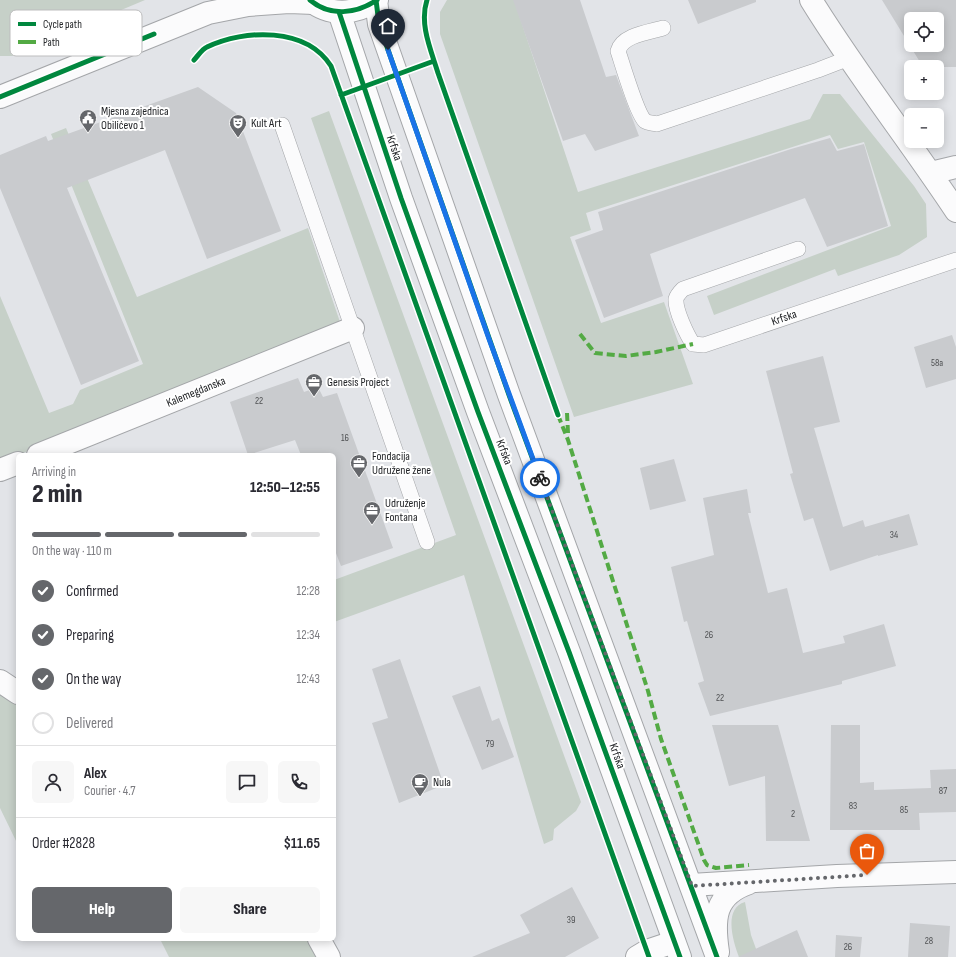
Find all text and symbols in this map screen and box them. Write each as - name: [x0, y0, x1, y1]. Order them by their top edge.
- pin: [371, 9, 405, 50]
- legend: [10, 10, 142, 56]
- map controls: [904, 12, 944, 148]
- button: locate: [904, 12, 944, 52]
- icon: home: [377, 15, 399, 37]
- text: Cycle path: [43, 18, 82, 31]
- text: Path: [43, 36, 60, 49]
- button: +: [904, 60, 944, 100]
- place label: Mjesna zajednica Obilićevo 1: [101, 104, 169, 133]
- public building icon: Mjesna zajednica Obilićevo 1: [78, 108, 98, 133]
- button: −: [904, 108, 944, 148]
- theatre icon: Kult Art: [228, 113, 248, 138]
- place label: Kult Art: [251, 116, 282, 131]
- street label: Krfska: [383, 133, 405, 163]
- street label: Krfska: [769, 307, 799, 329]
- house number: 58a: [931, 357, 943, 369]
- office icon: Genesis Project: [304, 372, 324, 397]
- street label: Kalemegdanska: [164, 373, 228, 411]
- place label: Genesis Project: [327, 375, 390, 390]
- house number: 22: [255, 395, 263, 407]
- house number: 16: [341, 432, 349, 444]
- street label: Krfska: [492, 437, 516, 467]
- place label: Fondacija Udružene žene: [372, 449, 431, 478]
- office icon: Fondacija Udružene žene: [349, 453, 369, 478]
- courier: [520, 458, 560, 498]
- text: Arriving in: [32, 464, 76, 480]
- icon: bike: [529, 467, 551, 489]
- text: 12:50–12:55: [250, 478, 320, 497]
- text: 2 min: [32, 479, 82, 510]
- place label: Udruženje Fontana: [385, 496, 426, 525]
- office icon: Udruženje Fontana: [362, 500, 382, 525]
- house number: 34: [890, 529, 898, 541]
- text: On the way · 110 m: [32, 543, 112, 559]
- icon: check: [32, 580, 54, 602]
- text: Confirmed: [66, 582, 119, 601]
- text: 12:28: [296, 583, 320, 599]
- icon: check: [32, 624, 54, 646]
- text: Preparing: [66, 626, 114, 645]
- text: 12:34: [297, 627, 320, 643]
- house number: 26: [705, 629, 713, 641]
- icon: check: [32, 668, 54, 690]
- text: On the way: [66, 670, 121, 689]
- text: 12:43: [297, 671, 320, 687]
- house number: 22: [716, 692, 724, 704]
- text: Delivered: [66, 714, 113, 733]
- house number: 79: [486, 738, 494, 750]
- street label: Krfska: [606, 741, 629, 771]
- button: person: [32, 761, 74, 803]
- button: chat: [226, 761, 268, 803]
- button: phone: [278, 761, 320, 803]
- text: Alex: [84, 764, 107, 783]
- cafe icon: Nula: [410, 772, 430, 797]
- place label: Nula: [433, 775, 451, 790]
- text: Courier · 4.7: [84, 783, 136, 799]
- house number: 87: [939, 785, 947, 797]
- house number: 83: [849, 800, 857, 812]
- house number: 85: [900, 804, 908, 816]
- house number: 2: [791, 808, 795, 820]
- text: Order #2828: [32, 834, 95, 853]
- text: $11.65: [283, 834, 320, 853]
- pin: [850, 834, 884, 875]
- icon: bag: [856, 840, 878, 862]
- button: Help: [32, 887, 172, 933]
- button: Share: [180, 887, 320, 933]
- house number: 39: [567, 914, 575, 926]
- house number: 28: [925, 935, 933, 947]
- house number: 26: [844, 941, 852, 953]

